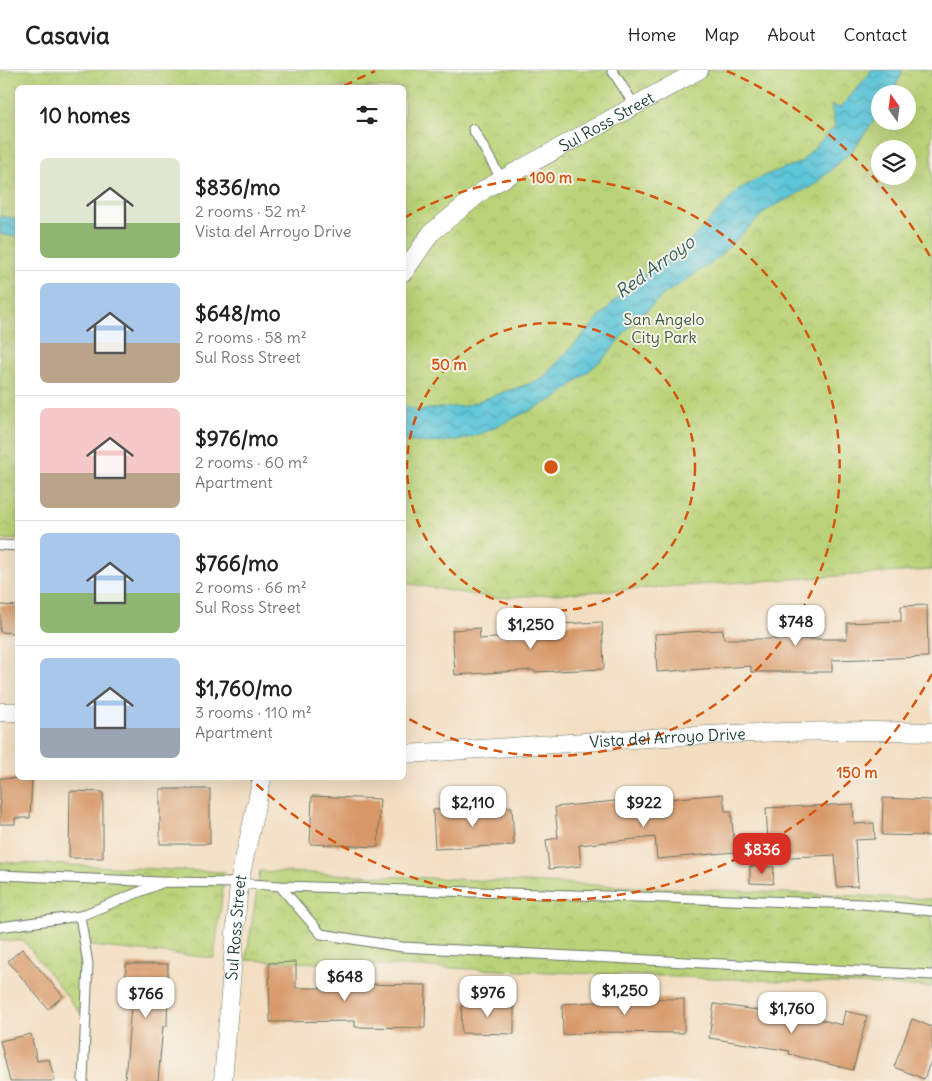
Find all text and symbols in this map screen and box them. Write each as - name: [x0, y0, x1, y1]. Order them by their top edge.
- text: Casavia: [25, 20, 110, 50]
- text: Home: [628, 23, 676, 46]
- text: Map: [704, 23, 739, 46]
- text: About: [767, 23, 815, 46]
- text: Contact: [843, 23, 907, 46]
- north arrow: [871, 85, 916, 130]
- map controls: [871, 85, 916, 185]
- street label: Sul Ross Street: [555, 87, 658, 156]
- icon: filters: [353, 101, 381, 129]
- text: 10 homes: [40, 102, 130, 129]
- button: layers: [871, 140, 916, 185]
- text: 100 m: [530, 168, 572, 187]
- text: $836/mo: [195, 174, 280, 201]
- icon: home: [80, 178, 140, 238]
- text: 2 rooms · 52 m²: [195, 201, 306, 221]
- text: Vista del Arroyo Drive: [195, 221, 351, 241]
- water label: Red Arroyo: [611, 230, 699, 303]
- text: $648/mo: [195, 300, 281, 327]
- icon: home: [80, 303, 140, 363]
- park label: San Angelo City Park: [624, 309, 704, 347]
- text: 2 rooms · 58 m²: [195, 327, 307, 347]
- text: Sul Ross Street: [195, 347, 301, 367]
- text: 50 m: [431, 355, 467, 374]
- text: $976/mo: [195, 425, 278, 452]
- icon: home: [80, 428, 140, 488]
- text: 2 rooms · 60 m²: [195, 452, 308, 472]
- centre of rings: [542, 458, 560, 476]
- text: Apartment: [195, 472, 273, 492]
- text: $766/mo: [195, 550, 278, 577]
- icon: home: [80, 553, 140, 613]
- text: 2 rooms · 66 m²: [195, 577, 307, 597]
- text: Sul Ross Street: [195, 597, 301, 617]
- pin: $748: [766, 604, 826, 647]
- pin: $1,250: [490, 608, 572, 650]
- text: $748: [779, 611, 813, 631]
- text: $1,250: [508, 614, 554, 634]
- text: $1,760/mo: [195, 675, 292, 702]
- icon: home: [80, 678, 140, 738]
- text: 3 rooms · 110 m²: [195, 702, 312, 722]
- text: Apartment: [195, 722, 273, 742]
- street label: Vista del Arroyo Drive: [589, 723, 746, 752]
- text: 150 m: [836, 763, 878, 782]
- pin: $2,110: [432, 786, 514, 828]
- pin: $922: [614, 786, 674, 828]
- text: $2,110: [451, 792, 495, 812]
- text: $922: [626, 792, 662, 812]
- pin: $836: [732, 832, 792, 875]
- text: $836: [744, 839, 780, 859]
- street label: Sul Ross Street: [221, 872, 251, 981]
- pin: $648: [315, 960, 375, 1002]
- text: $648: [327, 966, 363, 986]
- pin: $1,250: [584, 974, 666, 1016]
- pin: $766: [116, 976, 176, 1019]
- pin: $976: [458, 976, 518, 1018]
- text: $1,250: [602, 980, 648, 1000]
- text: $976: [471, 982, 505, 1002]
- text: $766: [129, 983, 163, 1003]
- pin: $1,760: [751, 992, 833, 1034]
- text: $1,760: [769, 998, 815, 1018]

